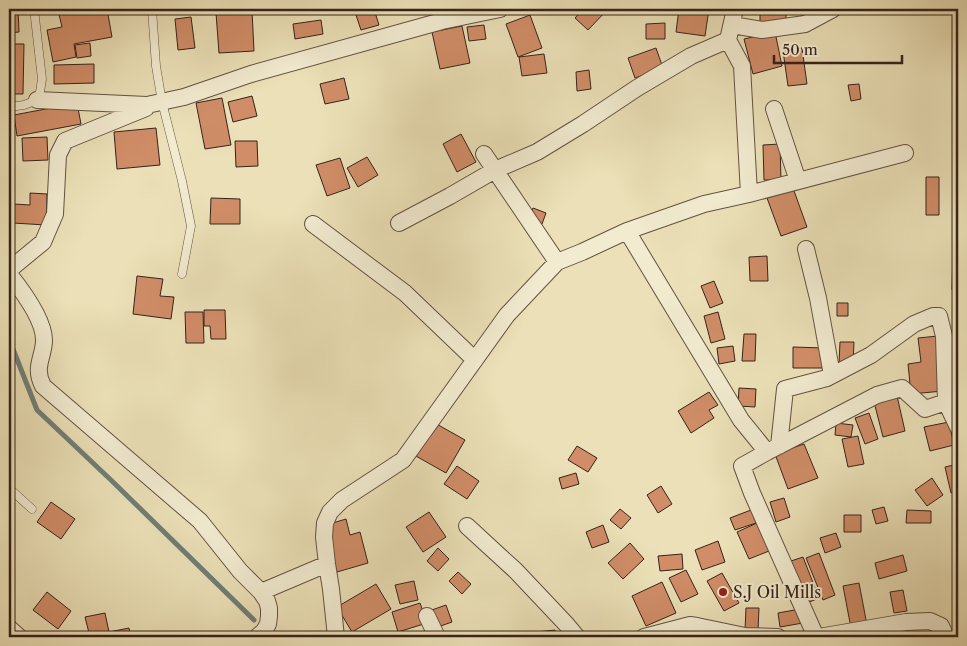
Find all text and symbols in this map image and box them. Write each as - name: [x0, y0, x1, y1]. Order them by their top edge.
- scale bar: [774, 32, 902, 64]
- text: 50 m: [782, 40, 818, 59]
- place label: S.J Oil Mills: [733, 582, 821, 602]
- marker: S.J Oil Mills: [717, 586, 729, 598]

